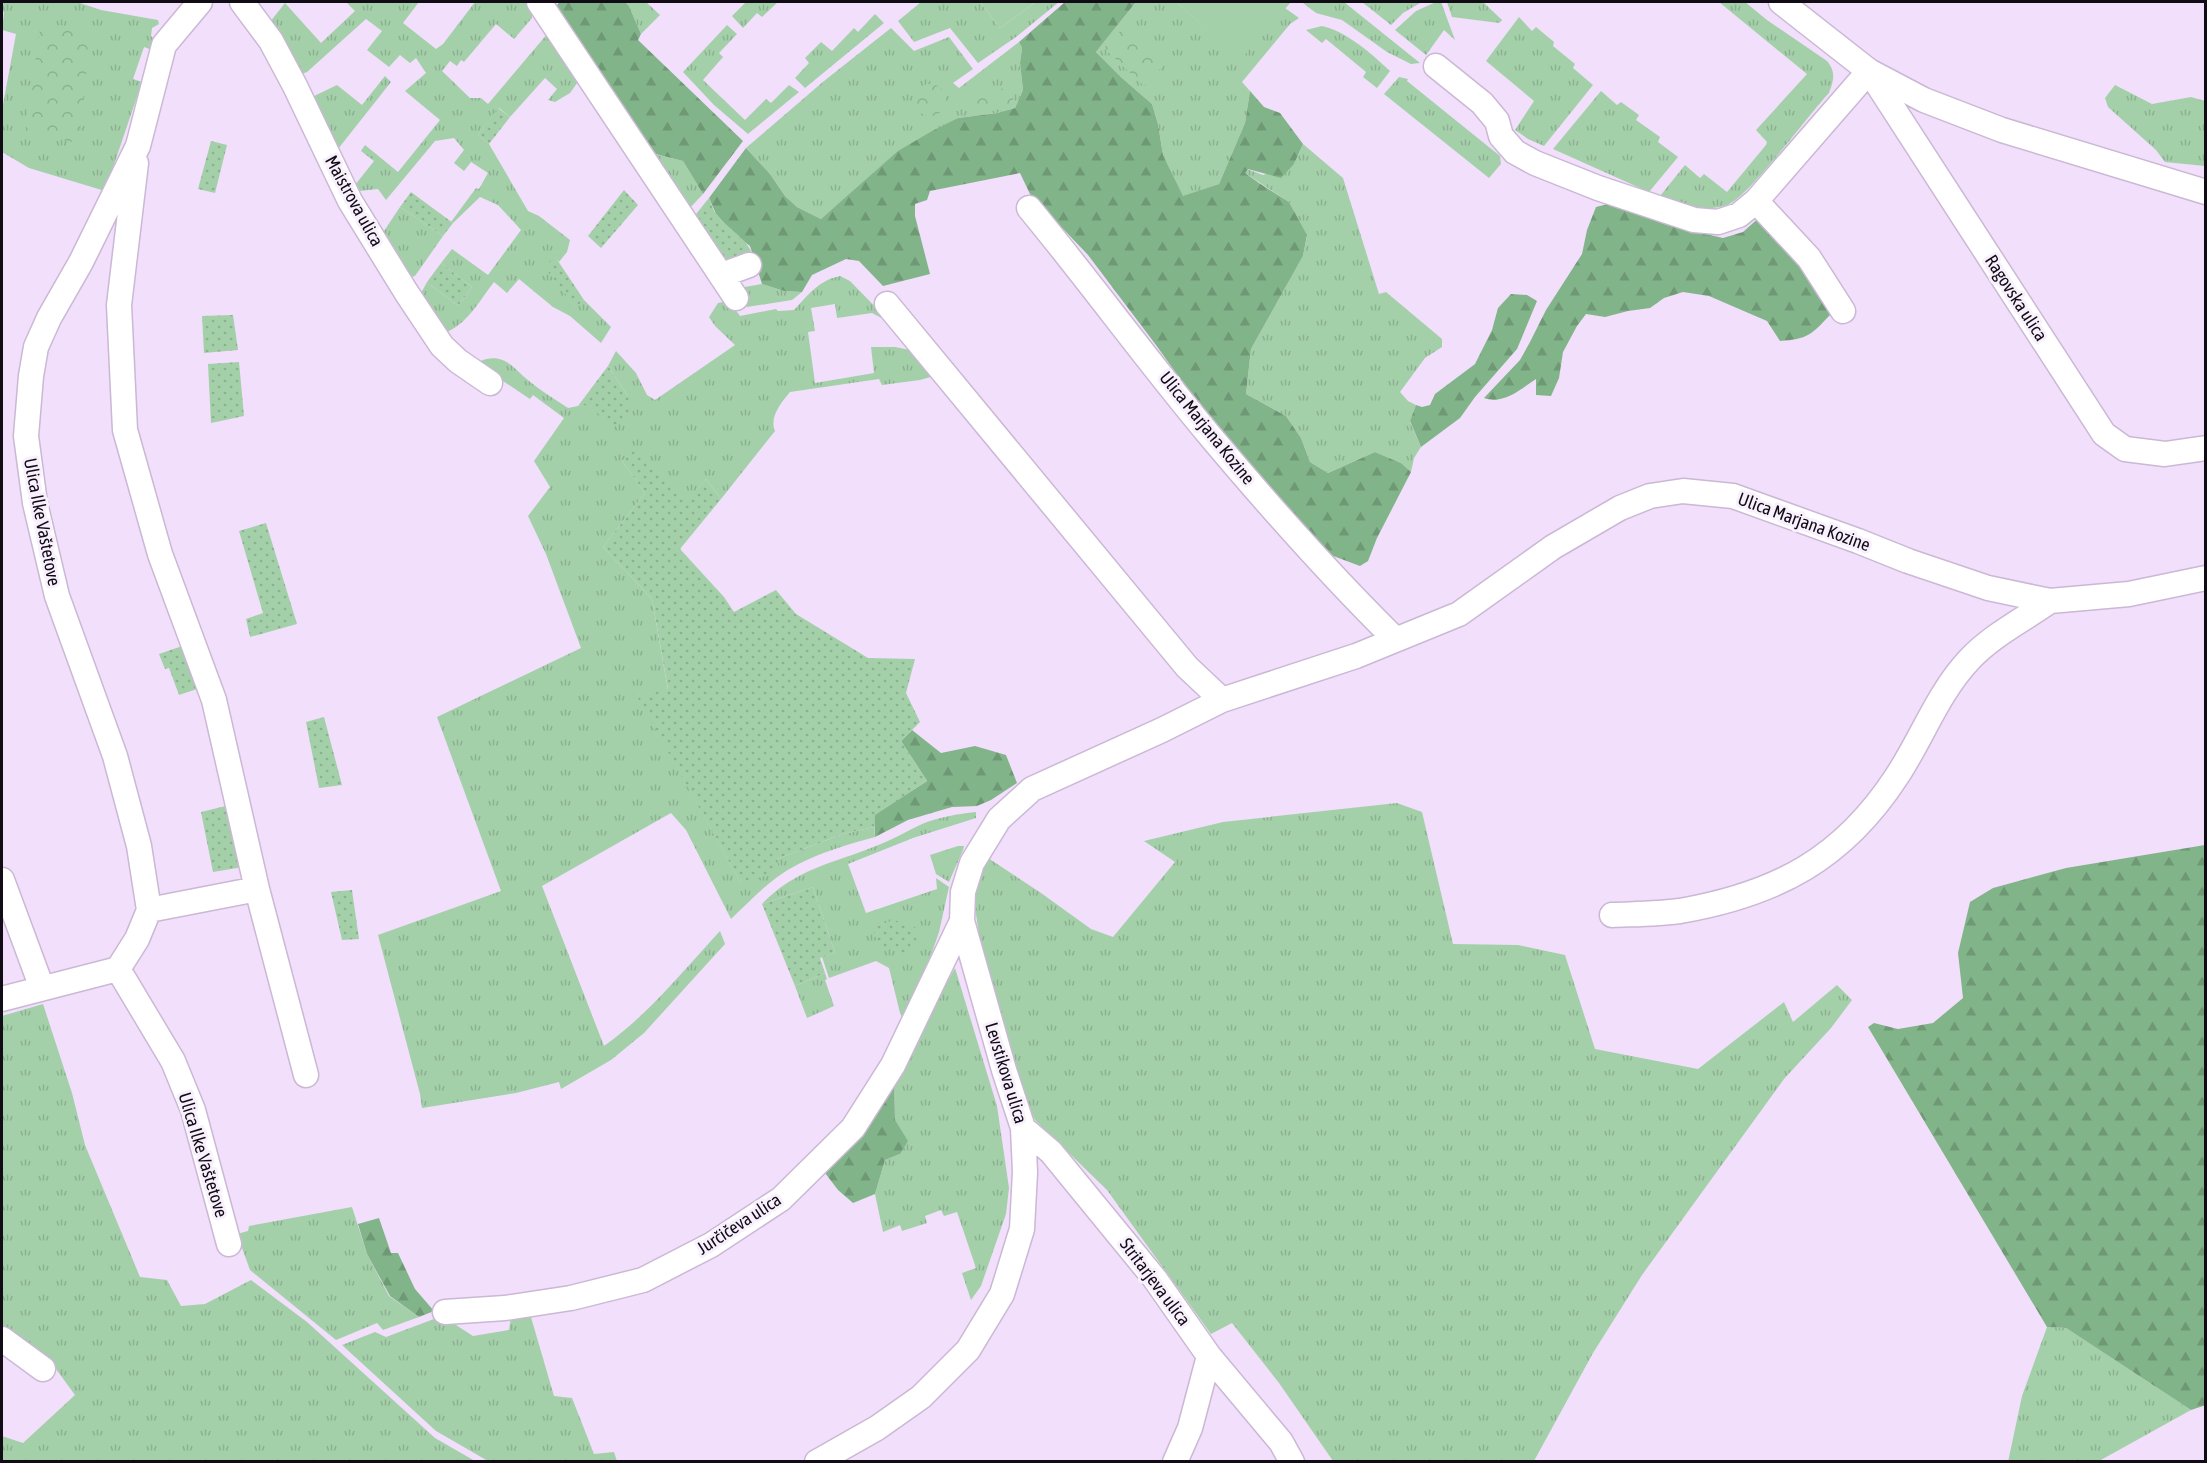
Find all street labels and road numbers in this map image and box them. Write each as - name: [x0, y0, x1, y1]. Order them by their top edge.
- street label: Maistrova ulica: [321, 152, 388, 250]
- street label: Ragovska ulica: [1981, 251, 2052, 345]
- street label: Ulica Marjana Kozine: [1155, 367, 1259, 488]
- street label: Ulica Ilke Vaštetove: [20, 456, 65, 587]
- street label: Ulica Marjana Kozine: [1735, 488, 1873, 555]
- street label: Levstikova ulica: [981, 1020, 1032, 1126]
- street label: Ulica Ilke Vaštetove: [175, 1090, 232, 1220]
- street label: Jurčičeva ulica: [693, 1189, 785, 1259]
- street label: Stritarjeva ulica: [1116, 1234, 1195, 1330]

